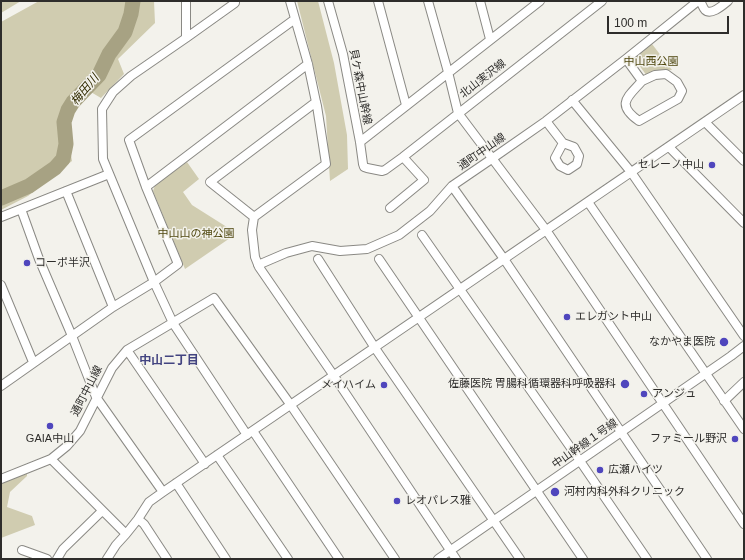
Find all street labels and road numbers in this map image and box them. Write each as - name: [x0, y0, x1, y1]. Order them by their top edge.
- street label: 貝ケ森中山幹線: [346, 48, 374, 126]
- street label: 北山実沢線: [457, 57, 509, 101]
- street label: 通町中山線: [456, 131, 508, 173]
- street label: 通町中山線: [69, 364, 105, 418]
- street label: 中山幹線１号線: [550, 417, 620, 471]

